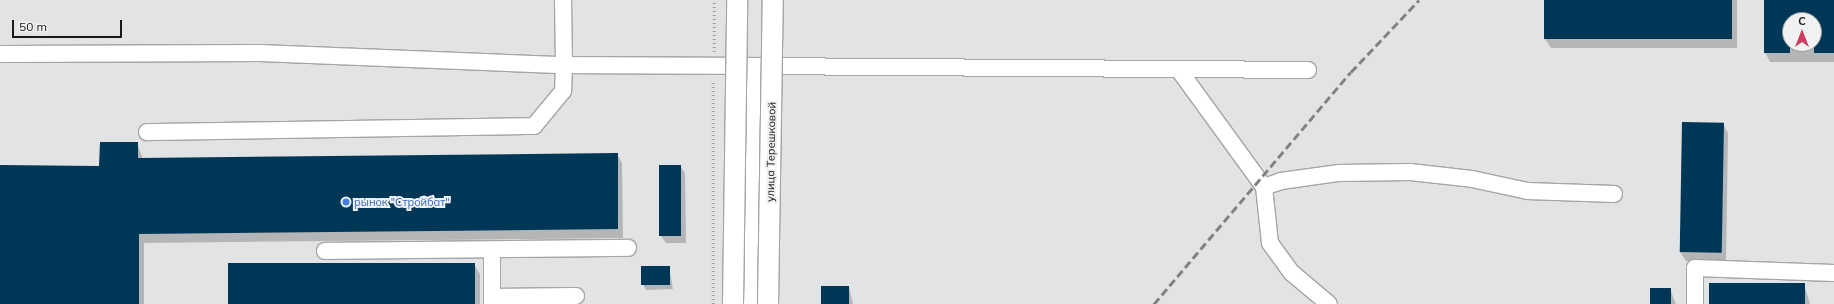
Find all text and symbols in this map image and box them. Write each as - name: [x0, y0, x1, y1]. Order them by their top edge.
- scale bar: [14, 12, 124, 38]
- north arrow: [1782, 12, 1822, 52]
- text: С: [1798, 14, 1806, 28]
- text: 50 m: [19, 19, 47, 34]
- street label: улица Терешковой: [764, 102, 778, 202]
- place label: рынок "Стройбат": [354, 195, 450, 209]
- marker: рынок "Стройбат": [341, 197, 351, 207]

